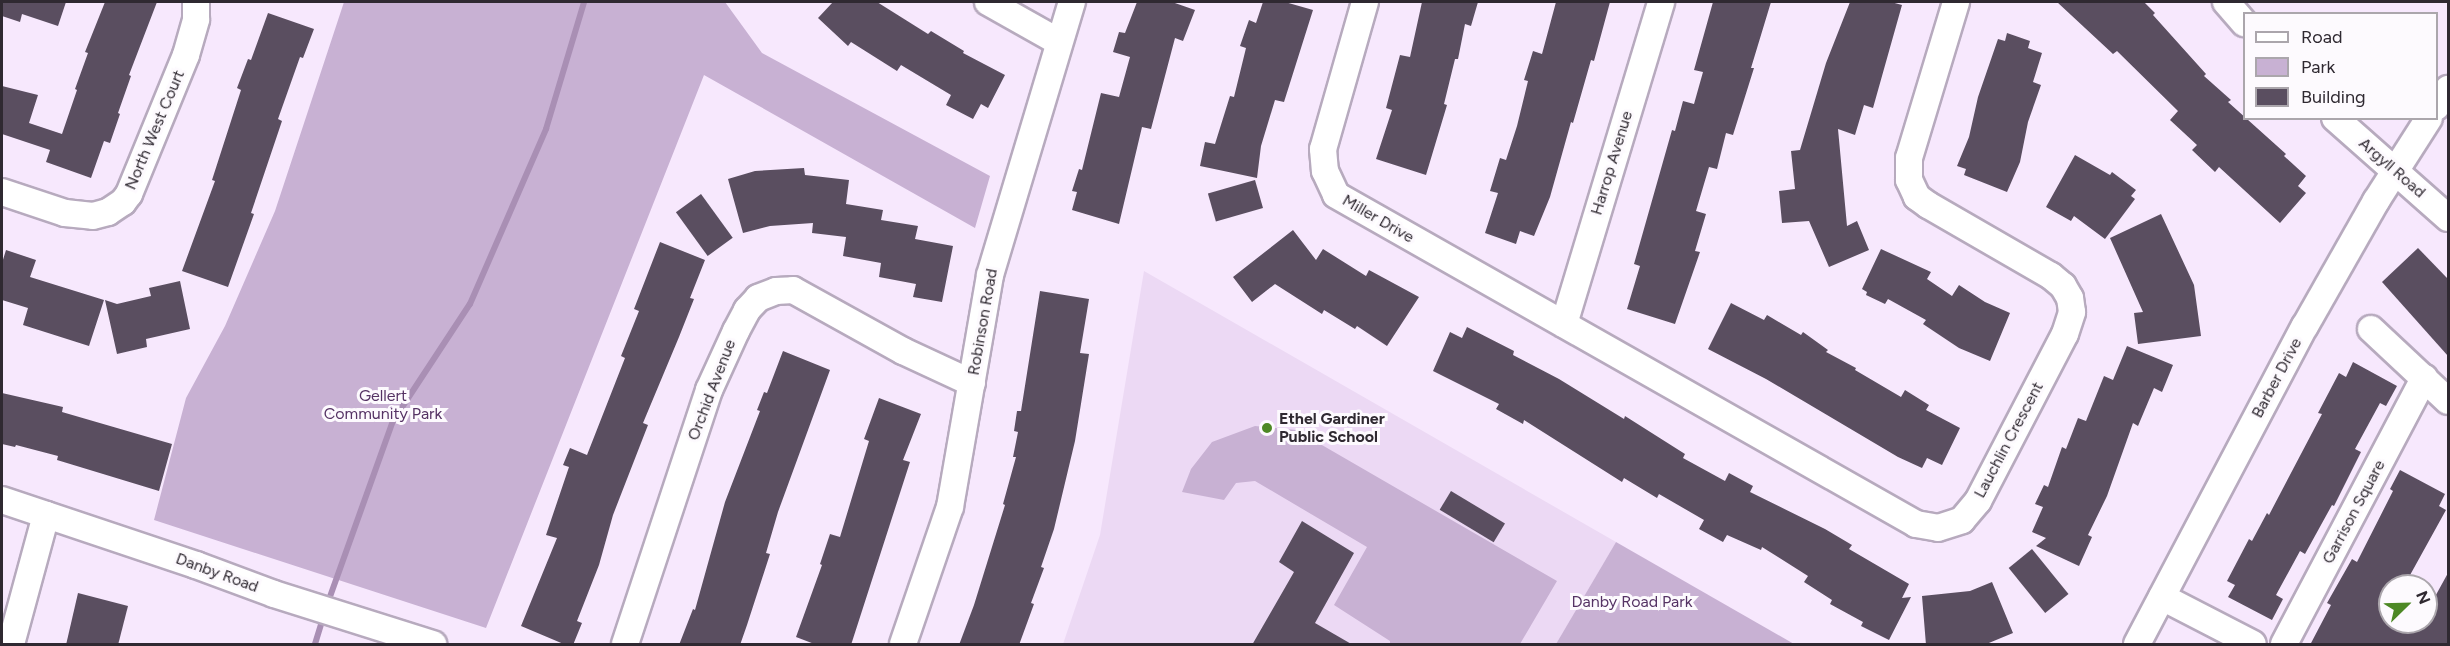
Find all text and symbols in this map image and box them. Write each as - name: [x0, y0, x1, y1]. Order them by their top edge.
- legend: [2243, 12, 2438, 120]
- text: Road: [2301, 26, 2342, 48]
- text: Park: [2301, 56, 2335, 78]
- street label: North West Court: [121, 67, 189, 193]
- text: Building: [2301, 86, 2366, 108]
- street label: Harrop Avenue: [1587, 109, 1637, 217]
- street label: Argyll Road: [2355, 134, 2429, 202]
- street label: Miller Drive: [1339, 191, 1417, 247]
- street label: Robinson Road: [964, 267, 1002, 377]
- street label: Barber Drive: [2248, 335, 2306, 421]
- street label: Orchid Avenue: [684, 337, 740, 443]
- street label: Lauchlin Crescent: [1970, 379, 2048, 501]
- park label: Gellert Community Park: [324, 386, 442, 424]
- place label: Ethel Gardiner Public School: [1279, 409, 1385, 447]
- marker: Ethel Gardiner Public School: [1260, 421, 1274, 435]
- street label: Garrison Square: [2319, 457, 2389, 567]
- street label: Danby Road: [173, 549, 261, 597]
- north arrow: [2378, 574, 2438, 634]
- text: N: [2412, 588, 2434, 607]
- park label: Danby Road Park: [1572, 592, 1692, 612]

